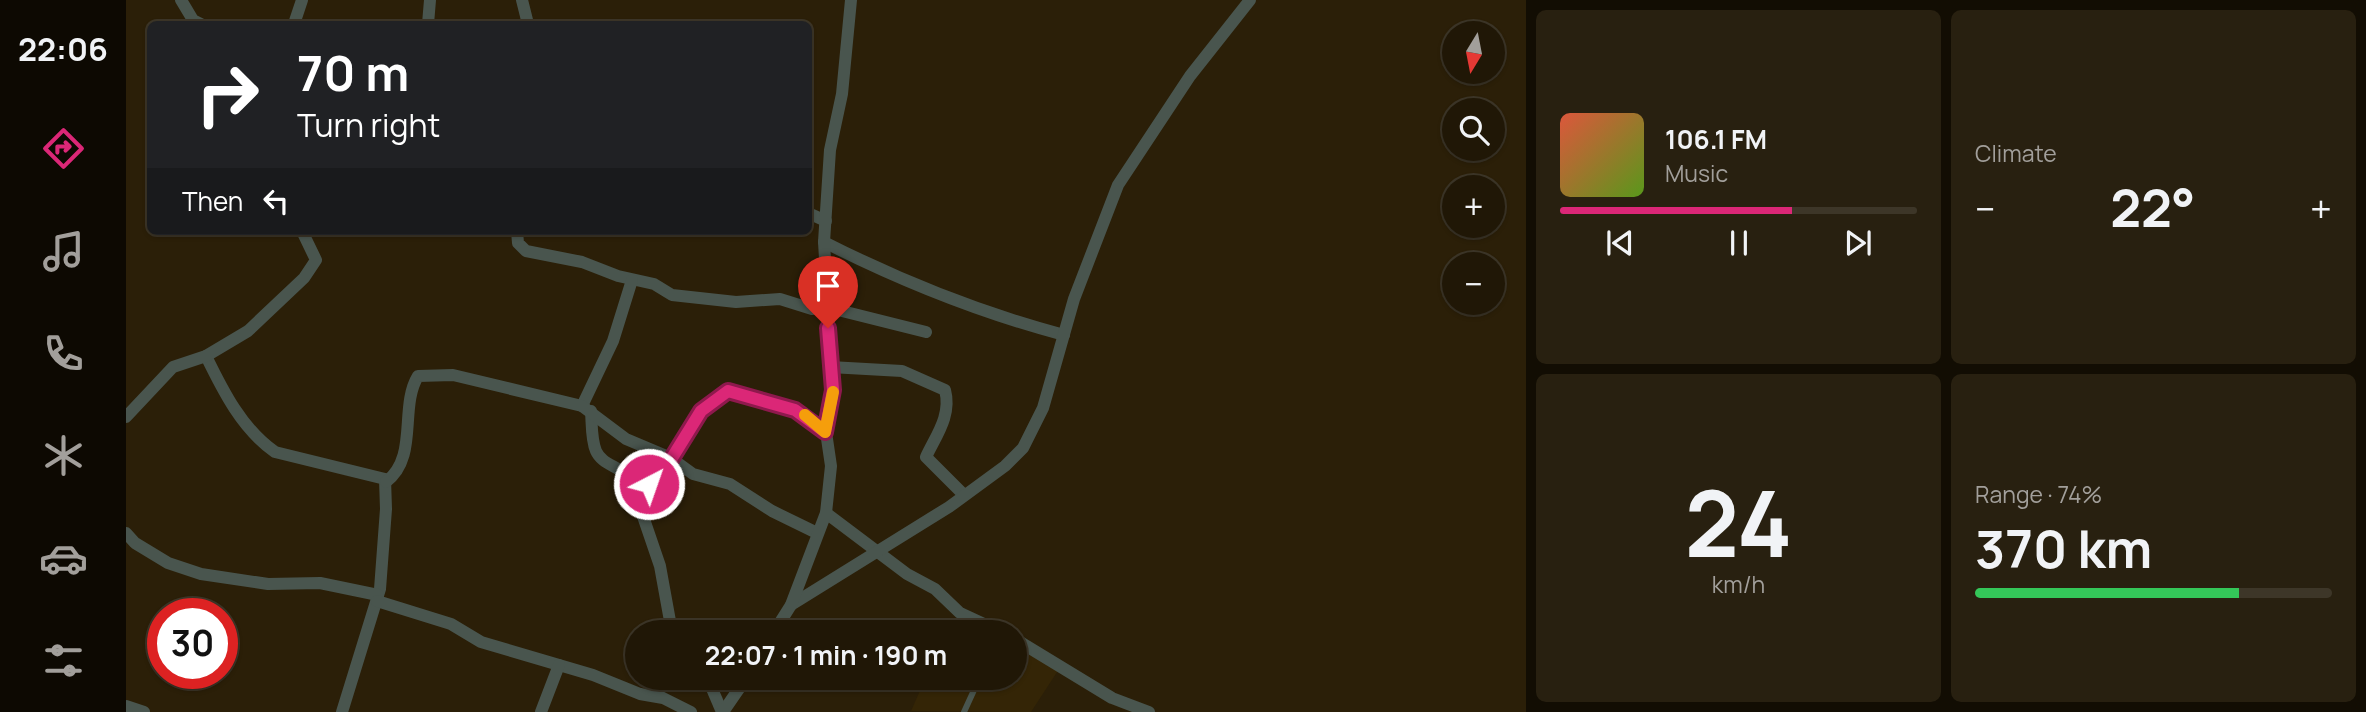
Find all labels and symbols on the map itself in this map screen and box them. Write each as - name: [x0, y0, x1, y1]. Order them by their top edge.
- north arrow: [1442, 21, 1505, 84]
- pin: [798, 256, 858, 328]
- position arrow: [612, 447, 686, 521]
- speed limit sign: 30: [147, 598, 238, 689]

